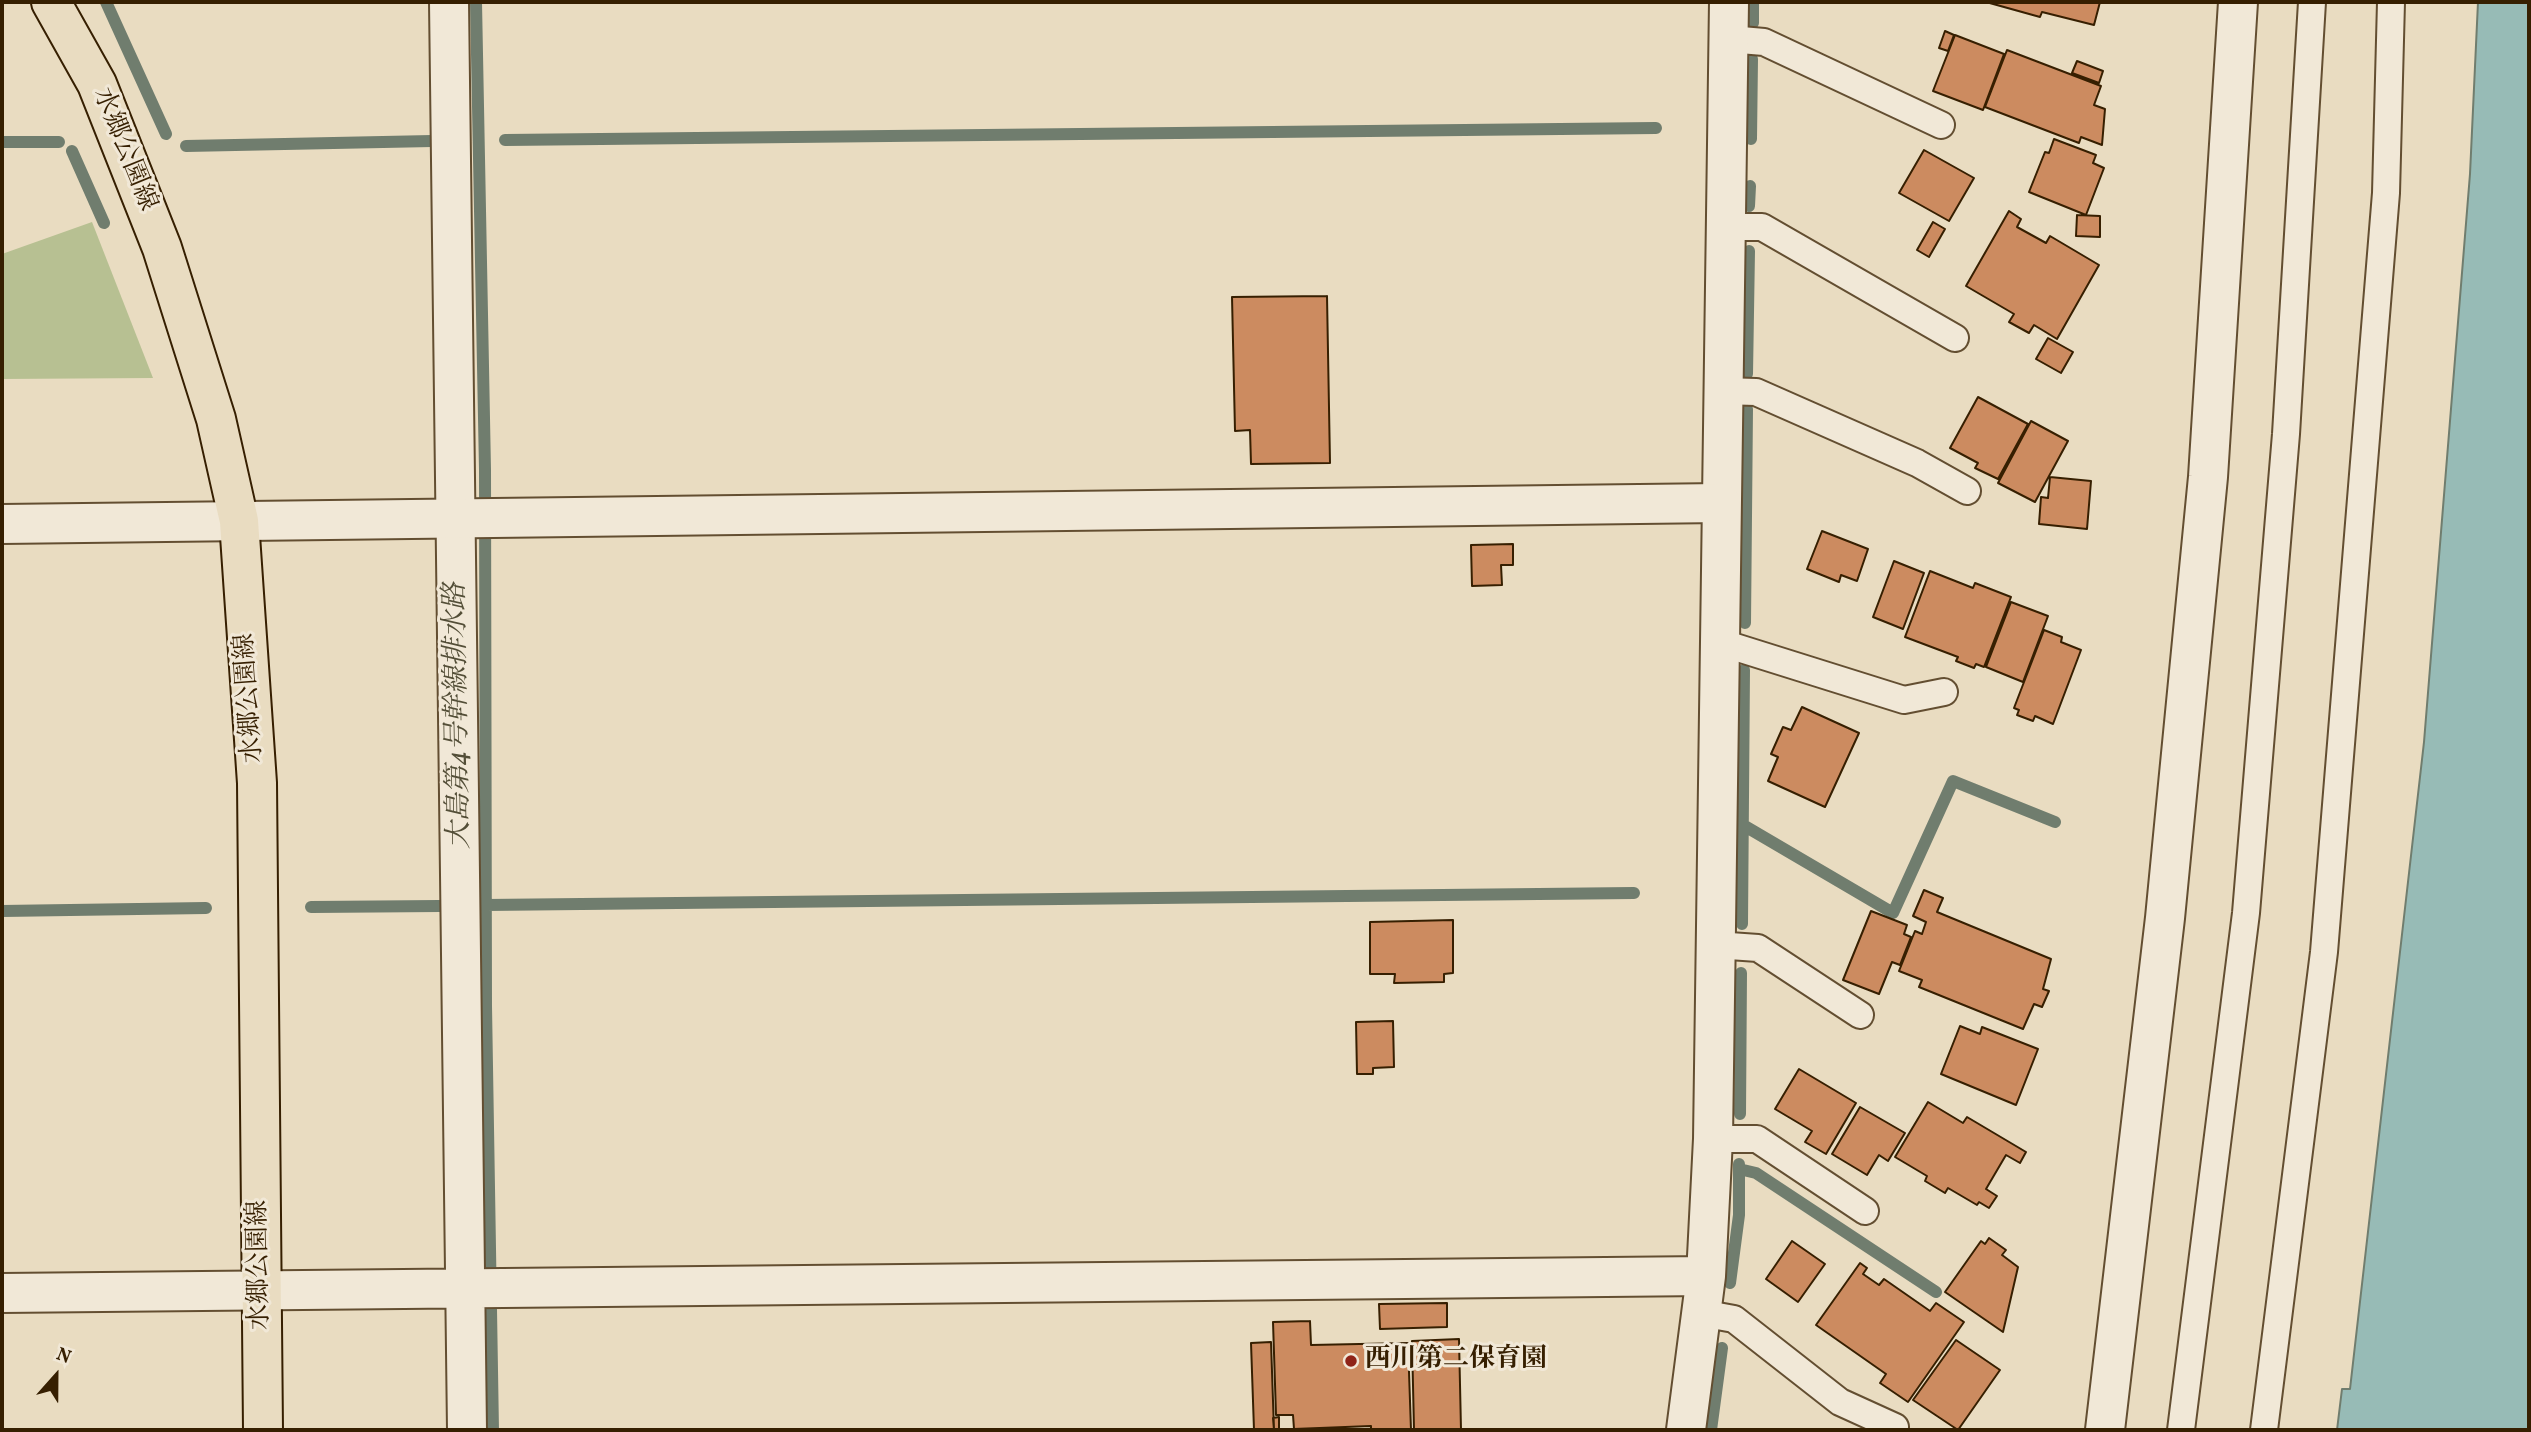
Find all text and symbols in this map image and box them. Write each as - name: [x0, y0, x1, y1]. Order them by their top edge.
- street label: 水郷公園線: [84, 84, 162, 216]
- water label: 大島第4号幹線排水路: [441, 582, 479, 850]
- street label: 水郷公園線: [231, 632, 271, 764]
- street label: 水郷公園線: [244, 1200, 278, 1330]
- north arrow: [21, 1341, 91, 1411]
- text: N: [52, 1342, 75, 1371]
- place label: 西川第二保育園: [1365, 1345, 1547, 1377]
- marker: 西川第二保育園: [1343, 1353, 1359, 1369]

